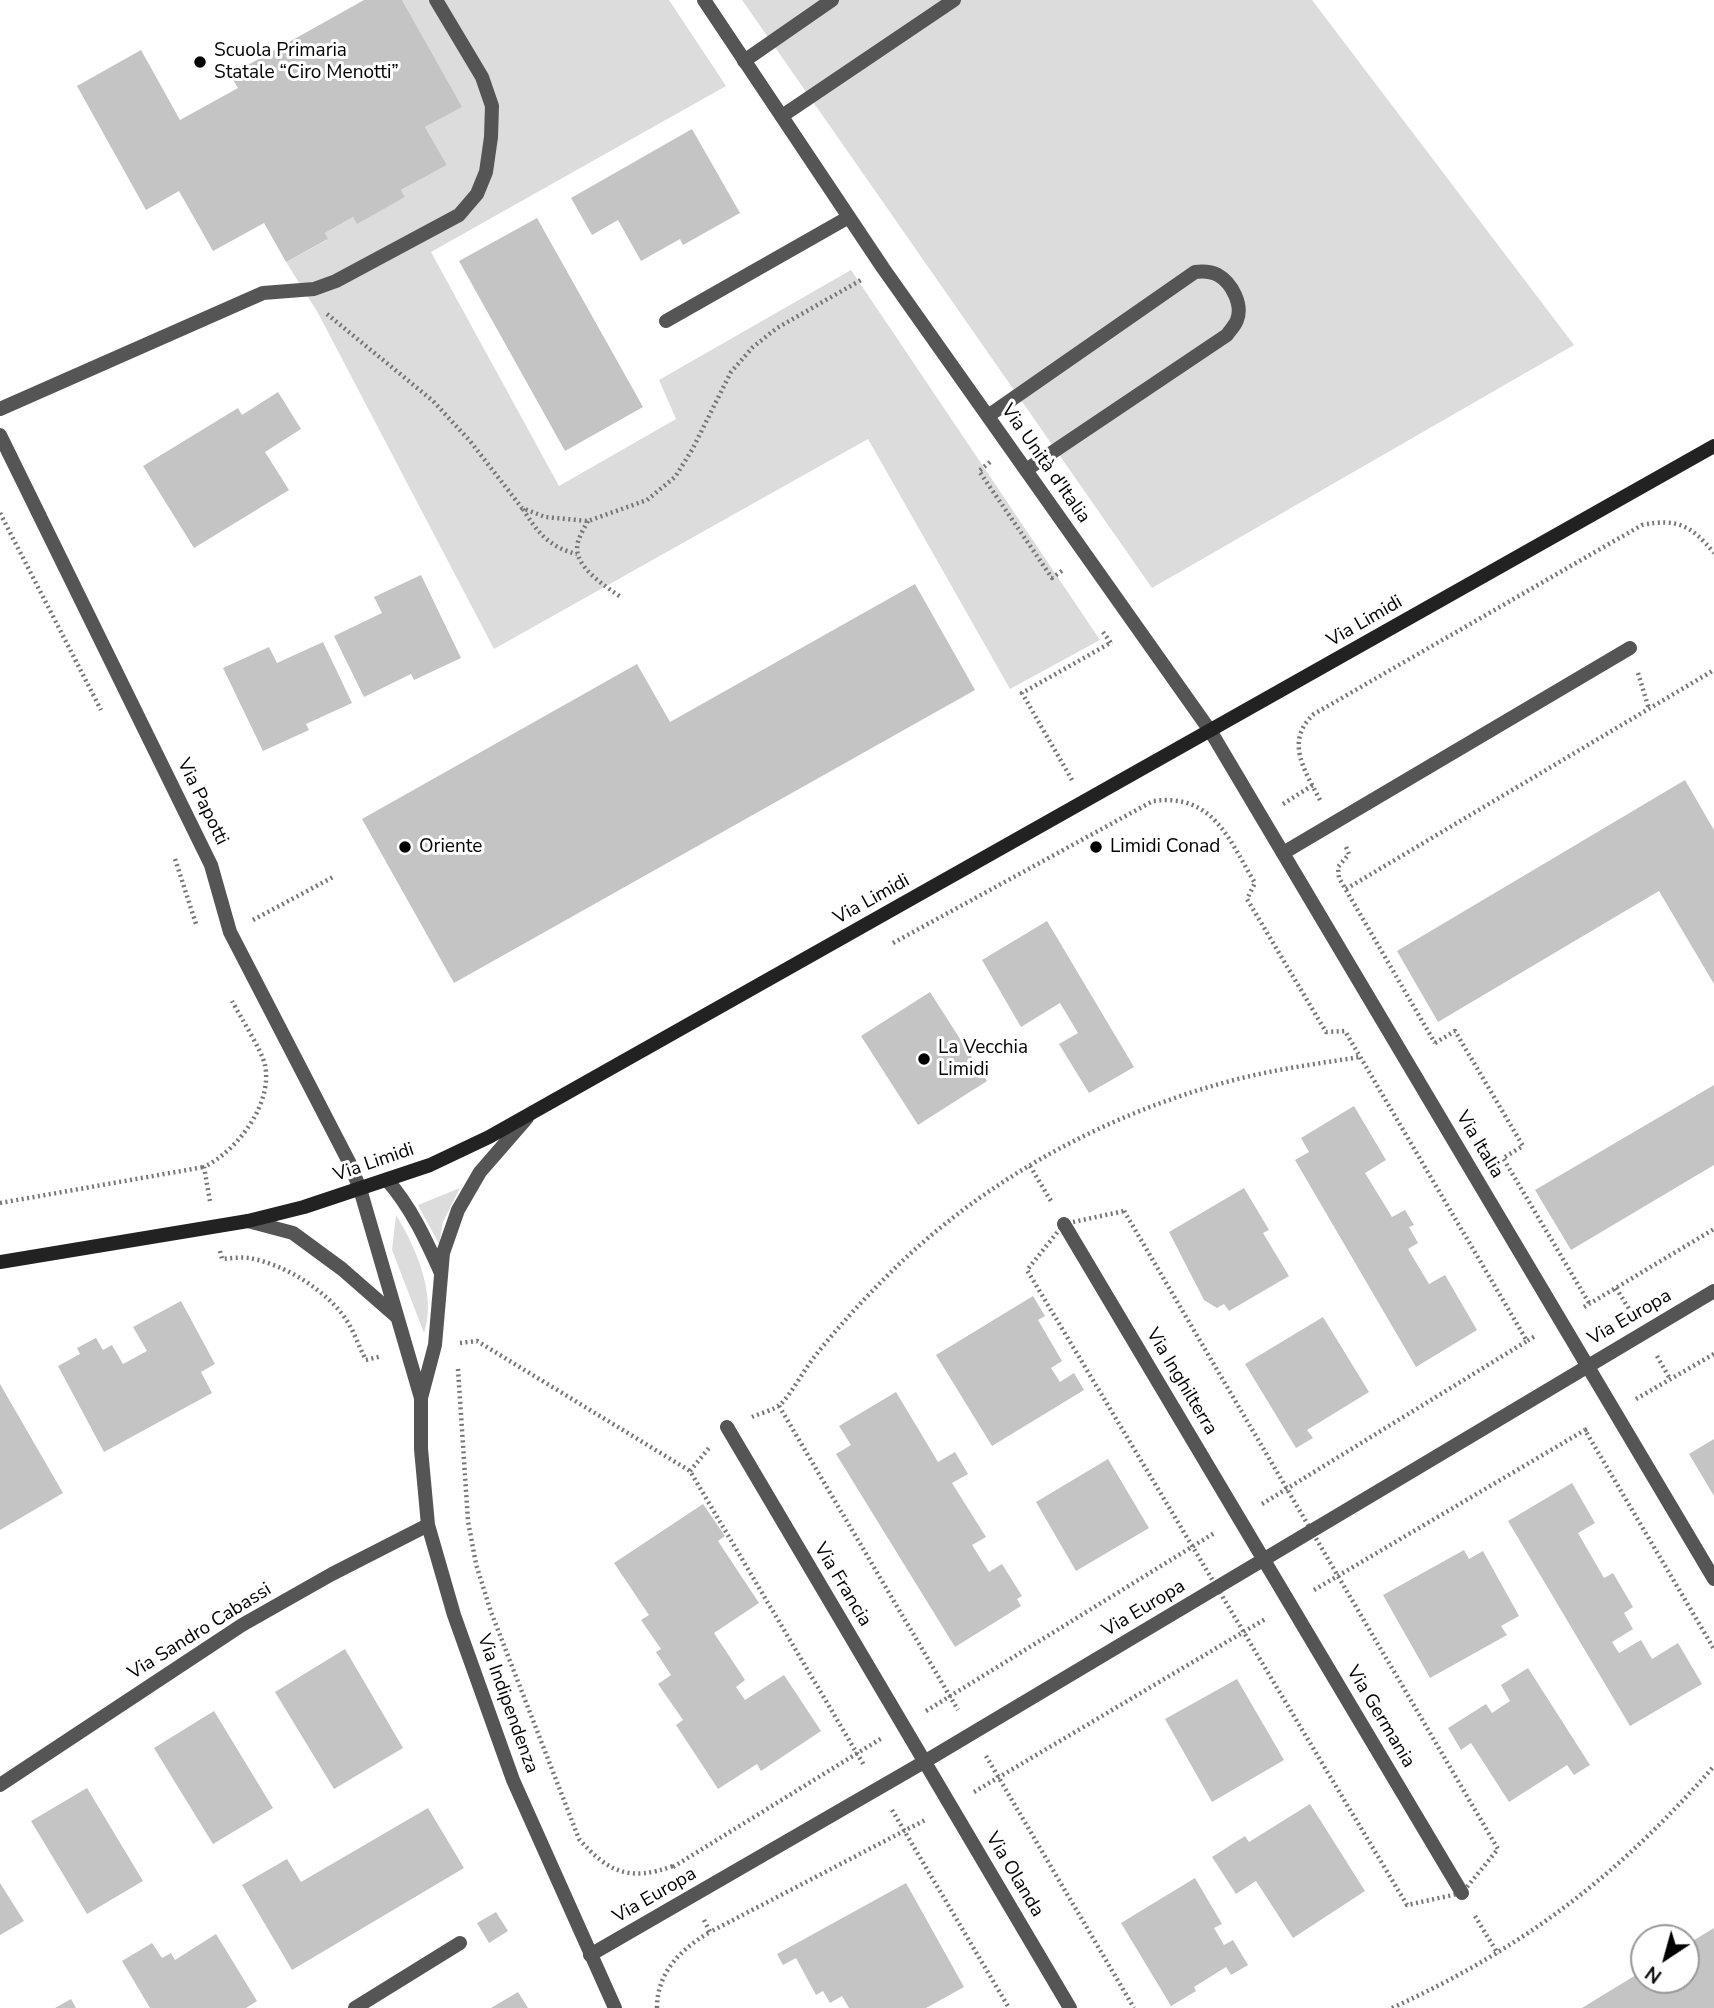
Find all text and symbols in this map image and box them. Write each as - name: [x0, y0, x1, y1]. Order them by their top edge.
- place label: Scuola Primaria Statale “Ciro Menotti”: [214, 40, 399, 84]
- marker: Scuola Primaria Statale “Ciro Menotti”: [192, 54, 208, 70]
- street label: Via Unità d'Italia: [995, 400, 1095, 528]
- street label: Via Limidi: [1323, 591, 1407, 653]
- street label: Via Papotti: [171, 755, 233, 849]
- place label: Oriente: [419, 836, 482, 858]
- place label: Limidi Conad: [1110, 836, 1220, 858]
- marker: Oriente: [397, 839, 413, 855]
- marker: Limidi Conad: [1088, 839, 1104, 855]
- street label: Via Limidi: [830, 870, 914, 930]
- place label: La Vecchia Limidi: [938, 1037, 1028, 1081]
- marker: La Vecchia Limidi: [916, 1051, 932, 1067]
- street label: Via Italia: [1450, 1107, 1508, 1183]
- street label: Via Limidi: [331, 1139, 417, 1187]
- street label: Via Europa: [1584, 1285, 1676, 1351]
- street label: Via Inghilterra: [1140, 1325, 1222, 1439]
- street label: Via Francia: [808, 1539, 876, 1631]
- street label: Via Europa: [1098, 1575, 1190, 1643]
- street label: Via Sandro Cabassi: [124, 1579, 276, 1685]
- street label: Via Indipendenza: [471, 1631, 543, 1777]
- street label: Via Germania: [1341, 1662, 1419, 1772]
- street label: Via Olanda: [980, 1829, 1048, 1921]
- street label: Via Europa: [609, 1863, 701, 1929]
- north arrow: [1630, 1924, 1700, 1994]
- text: N: [1640, 1960, 1667, 1989]

